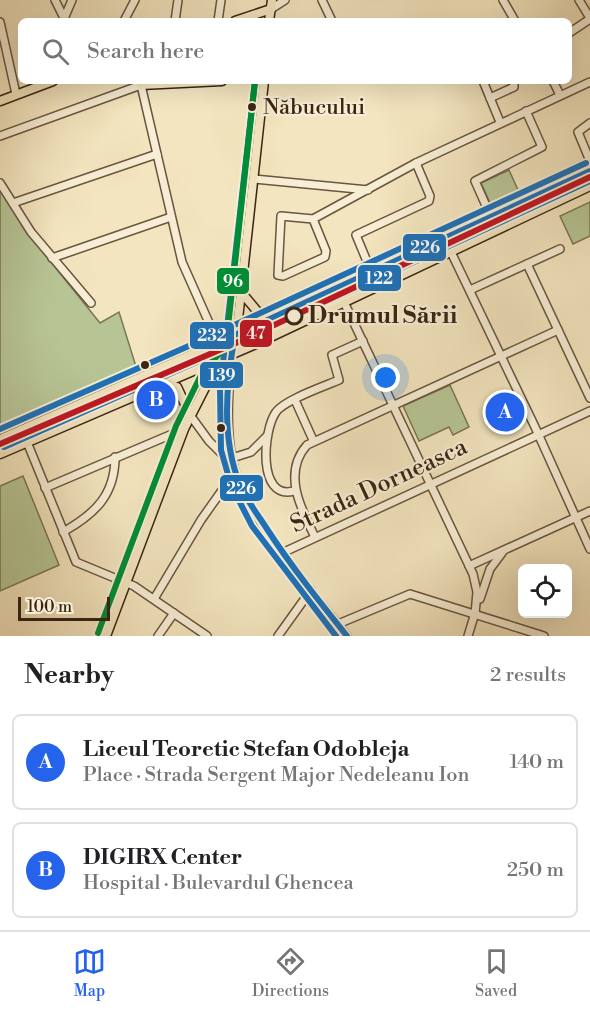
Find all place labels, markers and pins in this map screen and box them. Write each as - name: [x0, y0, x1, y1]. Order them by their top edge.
- place label: Năbucului: [263, 94, 365, 121]
- marker: Năbucului: [246, 101, 258, 113]
- place label: Drumul Sării: [308, 301, 458, 331]
- marker: Drumul Sării: [285, 307, 303, 325]
- unlabelled marker: [139, 359, 151, 371]
- pin: B: [136, 378, 176, 422]
- pin: A: [486, 390, 524, 434]
- unlabelled marker: [215, 422, 227, 434]

